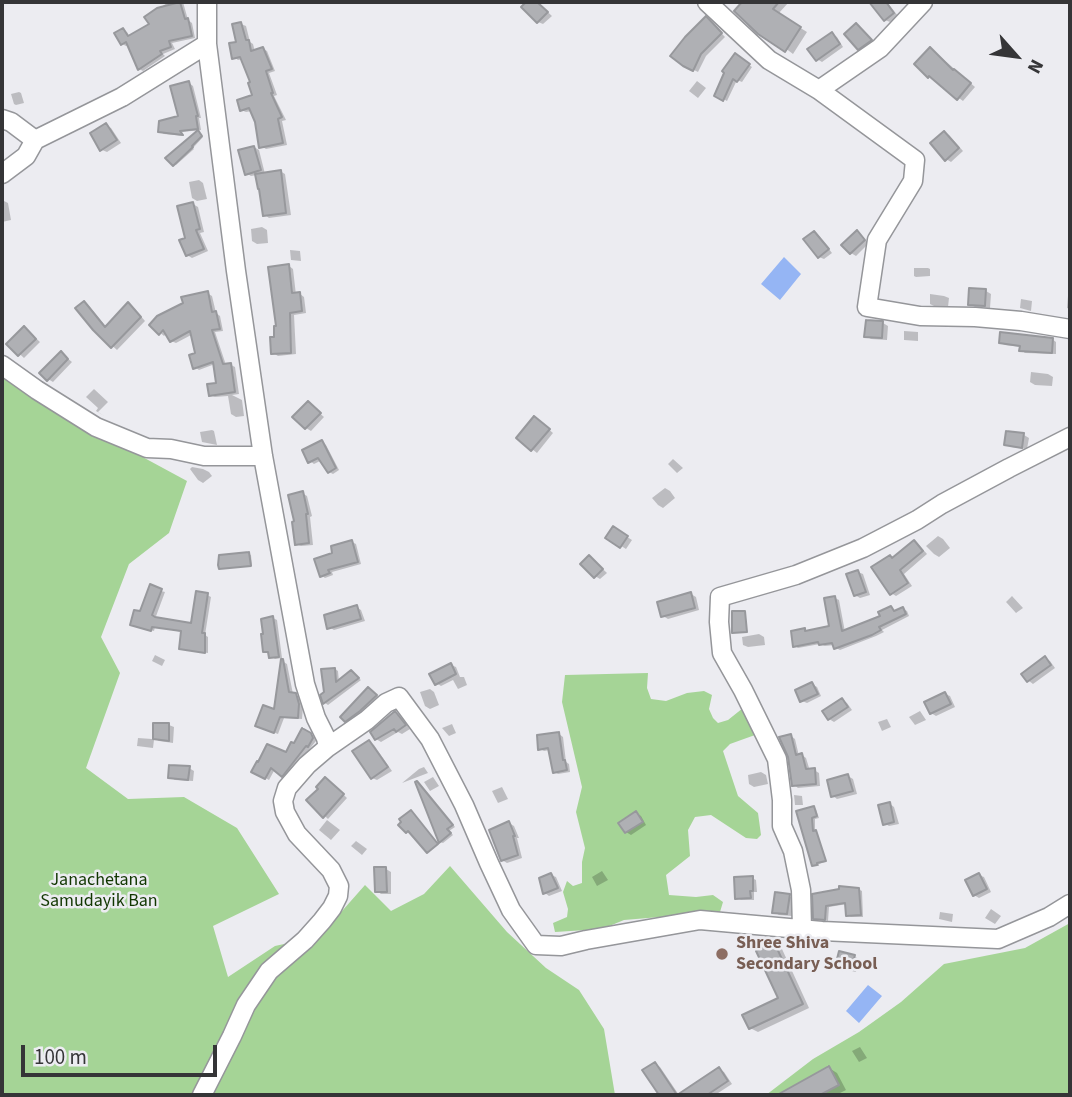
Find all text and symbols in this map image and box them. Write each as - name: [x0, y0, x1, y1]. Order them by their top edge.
- north arrow: [981, 21, 1051, 91]
- text: N: [1020, 54, 1050, 78]
- park label: Janachetana Samudayik Ban: [40, 870, 158, 912]
- place label: Shree Shiva Secondary School: [736, 933, 877, 976]
- marker: Shree Shiva Secondary School: [714, 946, 730, 962]
- scale bar: [24, 1030, 220, 1074]
- text: 100 m: [34, 1042, 87, 1072]

